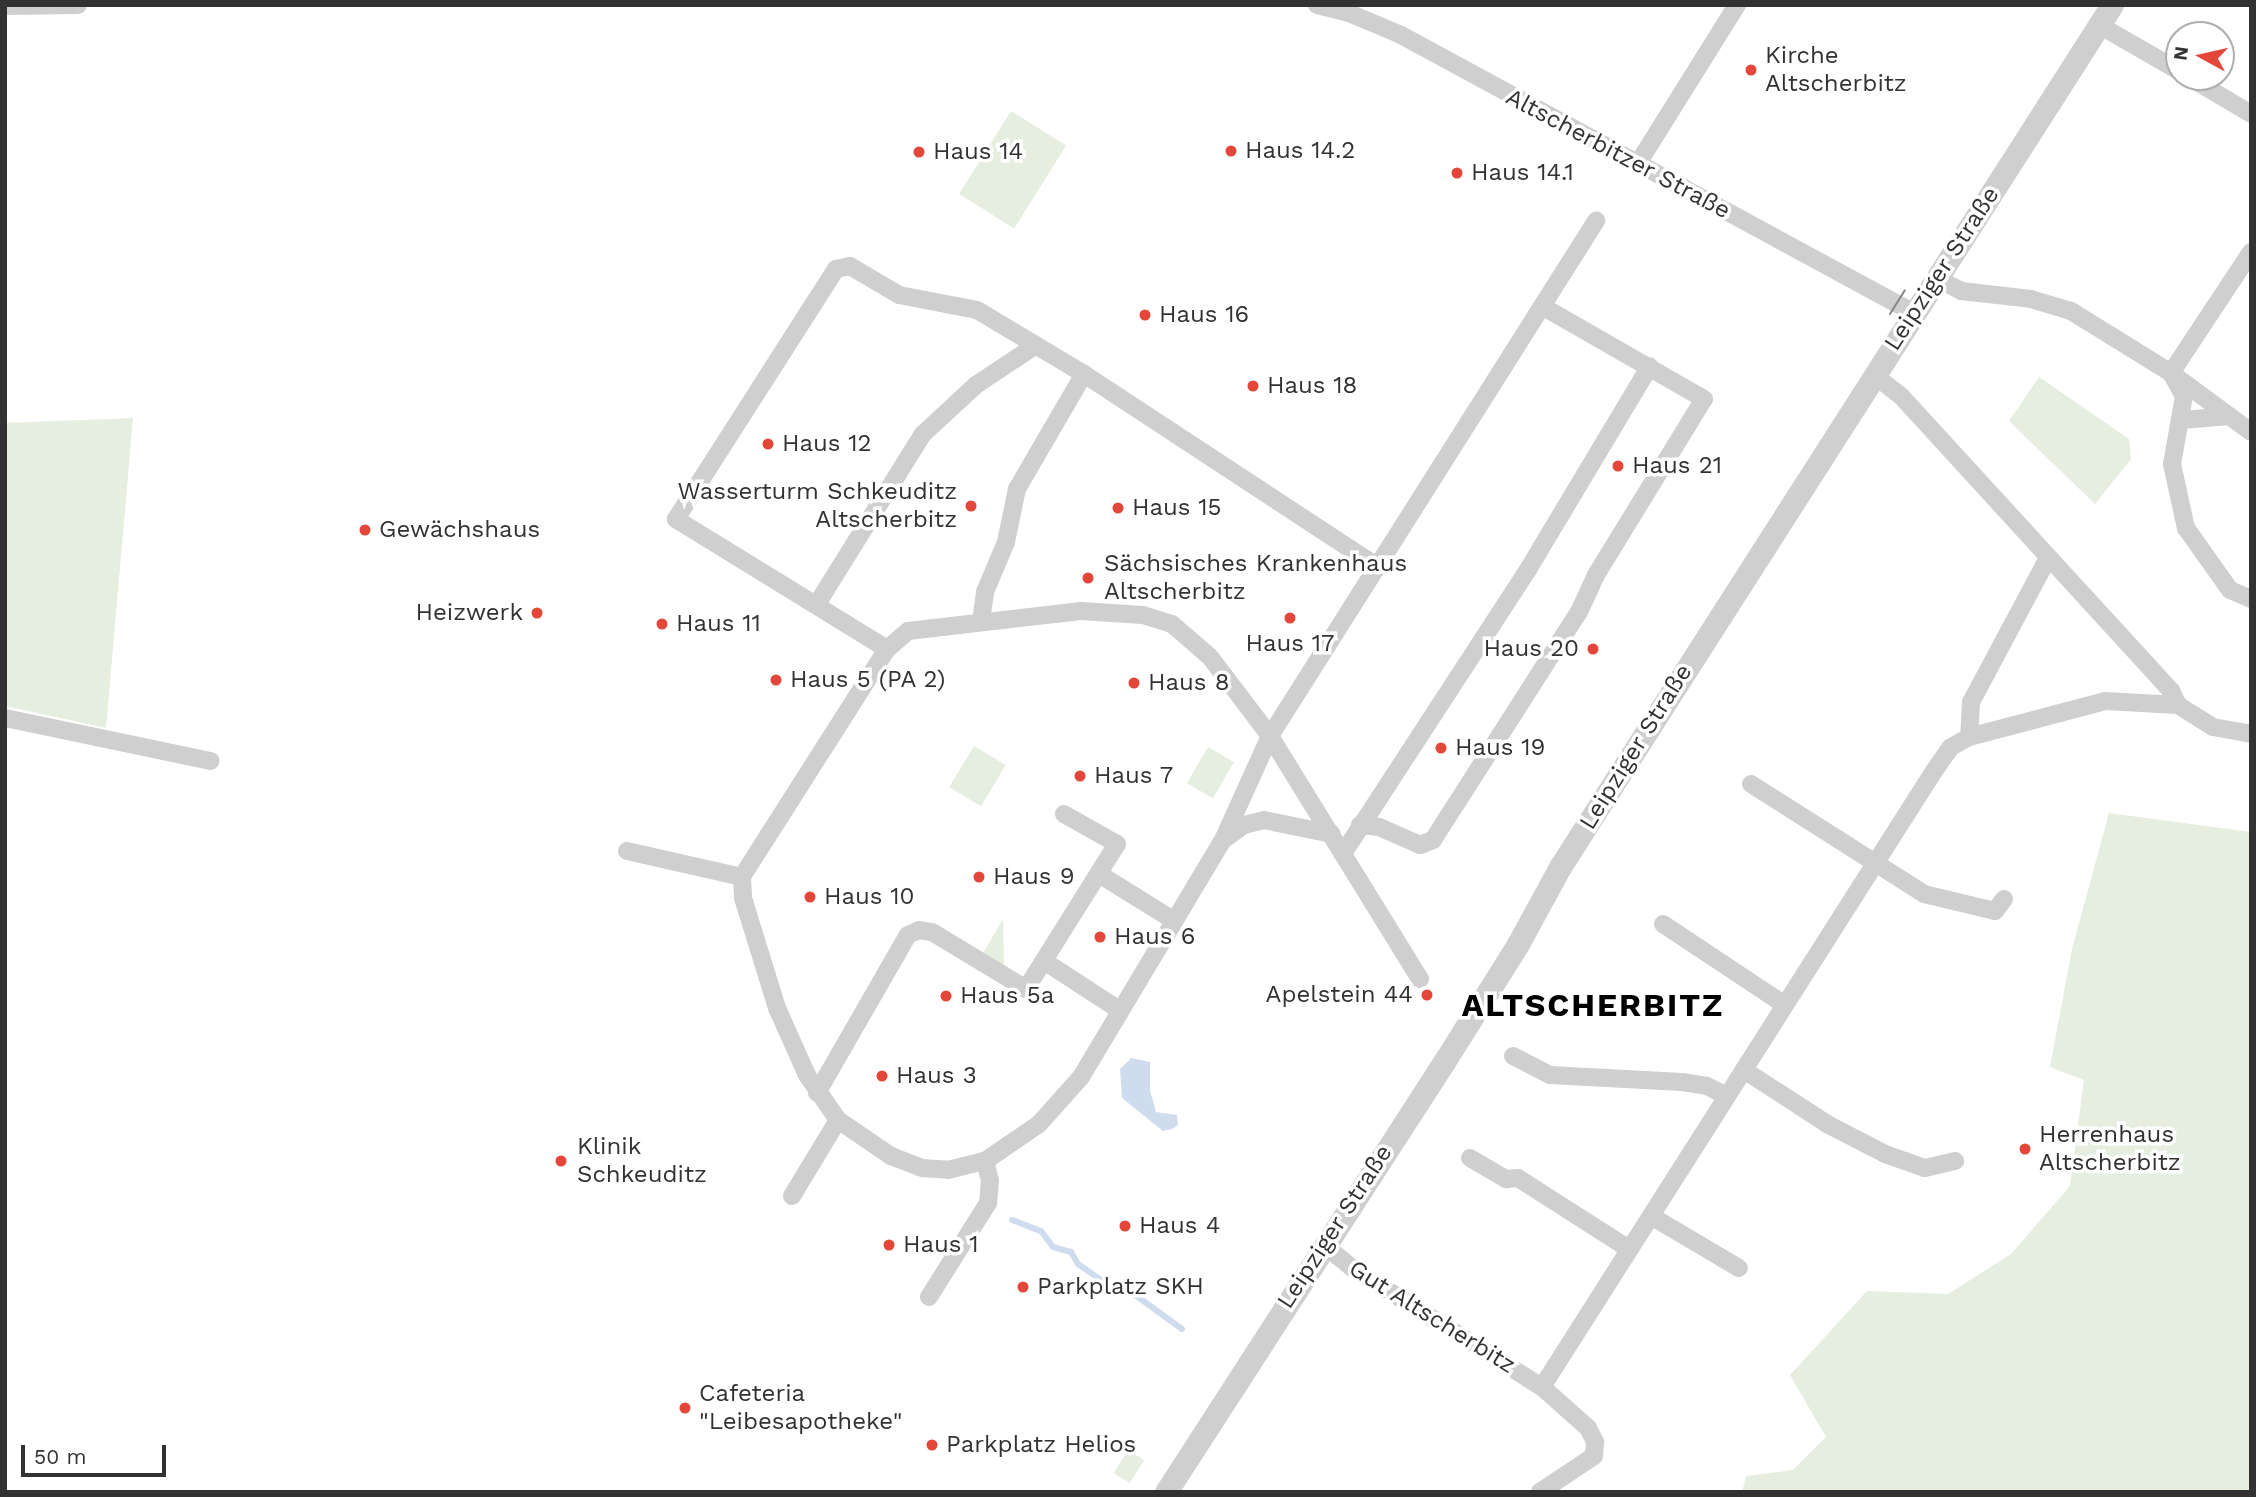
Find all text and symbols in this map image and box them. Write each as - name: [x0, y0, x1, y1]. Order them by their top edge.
- north arrow: [2165, 21, 2235, 91]
- place label: Kirche Altscherbitz: [1765, 42, 1907, 98]
- text: N: [2168, 45, 2193, 62]
- marker: Kirche Altscherbitz: [1743, 62, 1759, 78]
- street label: Altscherbitzer Straße: [1501, 83, 1735, 225]
- place label: Haus 14.2: [1245, 137, 1356, 165]
- place label: Haus 14: [933, 138, 1024, 166]
- marker: Haus 14.2: [1223, 143, 1239, 159]
- marker: Haus 14: [911, 144, 927, 160]
- place label: Haus 14.1: [1471, 159, 1574, 187]
- marker: Haus 14.1: [1449, 165, 1465, 181]
- street label: Leipziger Straße: [1878, 181, 2006, 357]
- place label: Haus 16: [1159, 301, 1250, 329]
- marker: Haus 16: [1137, 307, 1153, 323]
- place label: Haus 18: [1267, 372, 1358, 400]
- marker: Haus 18: [1245, 378, 1261, 394]
- place label: Haus 12: [782, 430, 872, 458]
- marker: Haus 12: [760, 436, 776, 452]
- place label: Haus 21: [1632, 452, 1722, 480]
- marker: Haus 21: [1610, 458, 1626, 474]
- place label: Wasserturm Schkeuditz Altscherbitz: [678, 478, 957, 534]
- place label: Haus 15: [1132, 494, 1222, 522]
- marker: Wasserturm Schkeuditz Altscherbitz: [963, 498, 979, 514]
- marker: Haus 15: [1110, 500, 1126, 516]
- place label: Gewächshaus: [379, 516, 540, 544]
- marker: Gewächshaus: [357, 522, 373, 538]
- place label: Sächsisches Krankenhaus Altscherbitz: [1104, 550, 1407, 606]
- marker: Sächsisches Krankenhaus Altscherbitz: [1078, 568, 1098, 588]
- place label: Heizwerk: [416, 599, 523, 627]
- marker: Heizwerk: [529, 605, 545, 621]
- place label: Haus 11: [676, 610, 761, 638]
- marker: Haus 17: [1282, 610, 1298, 626]
- marker: Haus 11: [654, 616, 670, 632]
- place label: Haus 17: [1245, 630, 1335, 658]
- place label: Haus 20: [1483, 635, 1579, 663]
- marker: Haus 20: [1585, 641, 1601, 657]
- street label: Leipziger Straße: [1573, 659, 1699, 835]
- place label: Haus 5 (PA 2): [790, 666, 946, 694]
- place label: Haus 8: [1148, 669, 1229, 697]
- marker: Haus 5 (PA 2): [768, 672, 784, 688]
- marker: Haus 8: [1126, 675, 1142, 691]
- place label: Haus 19: [1455, 734, 1546, 762]
- marker: Haus 19: [1433, 740, 1449, 756]
- place label: Haus 7: [1094, 762, 1174, 790]
- marker: Haus 7: [1072, 768, 1088, 784]
- place label: Haus 9: [993, 863, 1075, 891]
- marker: Haus 9: [971, 869, 987, 885]
- place label: Haus 10: [824, 883, 915, 911]
- marker: Haus 10: [802, 889, 818, 905]
- place label: Haus 6: [1114, 923, 1195, 951]
- marker: Haus 6: [1092, 929, 1108, 945]
- place label: Apelstein 44: [1266, 981, 1413, 1009]
- place label: Haus 5a: [960, 982, 1054, 1010]
- district label: ALTSCHERBITZ: [1463, 986, 1723, 1024]
- marker: Apelstein 44: [1419, 987, 1435, 1003]
- marker: Haus 5a: [938, 988, 954, 1004]
- place label: Haus 3: [896, 1062, 977, 1090]
- marker: Haus 3: [874, 1068, 890, 1084]
- place label: Herrenhaus Altscherbitz: [2039, 1121, 2181, 1177]
- place label: Klinik Schkeuditz: [577, 1133, 707, 1189]
- street label: Leipziger Straße: [1271, 1139, 1399, 1315]
- marker: Herrenhaus Altscherbitz: [2017, 1141, 2033, 1157]
- marker: Klinik Schkeuditz: [551, 1151, 571, 1171]
- place label: Haus 4: [1139, 1212, 1220, 1240]
- marker: Haus 4: [1117, 1218, 1133, 1234]
- place label: Haus 1: [903, 1231, 979, 1259]
- marker: Haus 1: [881, 1237, 897, 1253]
- street label: Gut Altscherbitz: [1343, 1254, 1521, 1380]
- place label: Parkplatz SKH: [1037, 1273, 1204, 1301]
- marker: Parkplatz SKH: [1015, 1279, 1031, 1295]
- place label: Cafeteria "Leibesapotheke": [699, 1380, 902, 1436]
- marker: Cafeteria "Leibesapotheke": [677, 1400, 693, 1416]
- scale bar: [24, 1430, 170, 1474]
- place label: Parkplatz Helios: [946, 1431, 1136, 1459]
- marker: Parkplatz Helios: [924, 1437, 940, 1453]
- text: 50 m: [34, 1444, 86, 1469]

